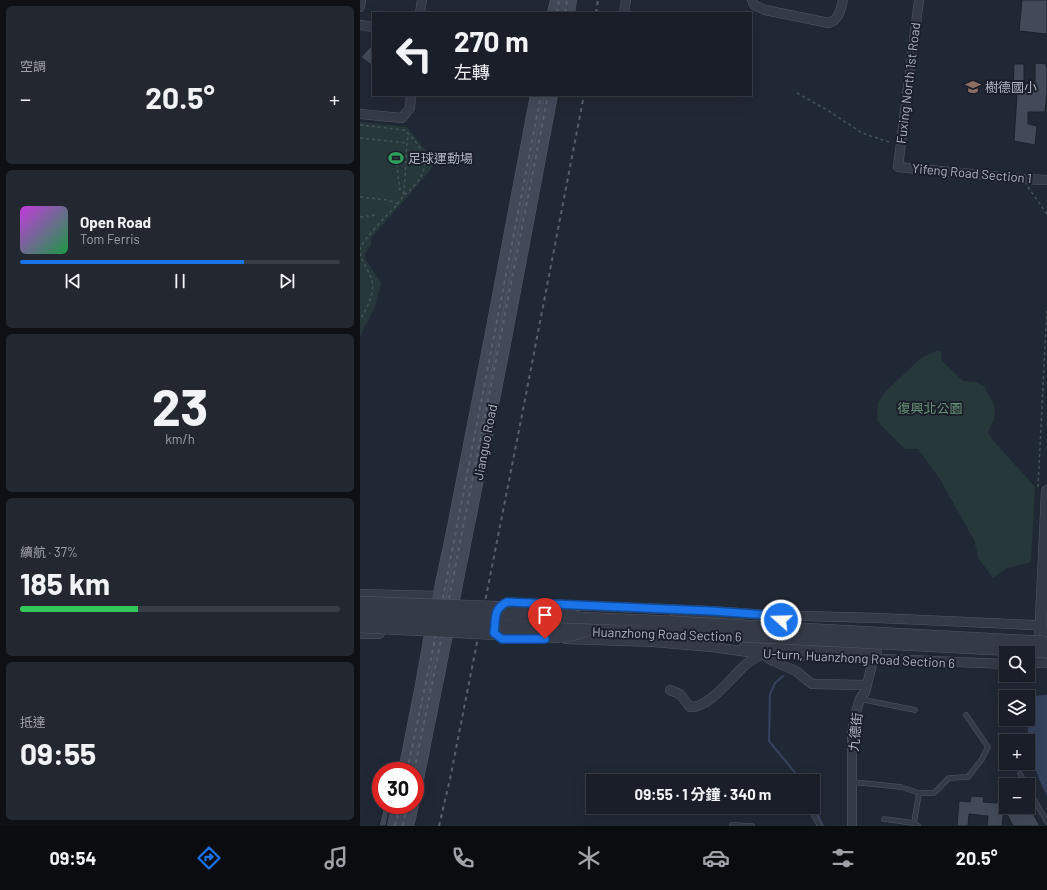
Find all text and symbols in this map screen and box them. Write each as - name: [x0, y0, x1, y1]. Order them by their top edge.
- street label: Fuxing North 1st Road: [893, 21, 923, 145]
- text: 270 m: [454, 24, 529, 58]
- icon: left: [388, 28, 440, 80]
- text: 空調: [20, 58, 46, 74]
- text: 左轉: [454, 61, 490, 83]
- school or university icon: 樹德國小: [964, 78, 982, 96]
- text: 20.5°: [145, 79, 215, 115]
- place label: 樹德國小: [985, 79, 1037, 95]
- text: −: [20, 85, 31, 111]
- text: +: [329, 85, 340, 111]
- sports icon: 足球運動場: [387, 149, 405, 167]
- place label: 足球運動場: [408, 150, 473, 166]
- street label: Yifeng Road Section 1: [911, 160, 1033, 186]
- text: Open Road: [80, 213, 151, 231]
- text: Tom Ferris: [80, 231, 140, 247]
- icon: previous: [62, 270, 84, 292]
- icon: pause: [169, 270, 191, 292]
- icon: next: [276, 270, 298, 292]
- text: 23: [152, 374, 208, 436]
- park label: 復興北公園: [897, 400, 963, 416]
- street label: Jianguo Road: [470, 403, 500, 481]
- text: km/h: [165, 431, 195, 447]
- text: 續航 · 37%: [20, 544, 78, 560]
- text: 185 km: [20, 565, 110, 601]
- pin: [528, 598, 562, 639]
- position arrow: [760, 599, 802, 641]
- icon: arrive: [534, 604, 556, 626]
- street label: Huanzhong Road Section 6: [592, 623, 742, 645]
- street label: U-turn, Huanzhong Road Section 6: [763, 645, 956, 671]
- map controls: [999, 646, 1035, 814]
- button: search: [999, 646, 1035, 682]
- button: layers: [999, 690, 1035, 726]
- street label: 九德街: [845, 712, 865, 752]
- text: 抵達: [20, 714, 46, 730]
- button: +: [999, 734, 1035, 770]
- text: 09:55: [20, 735, 96, 771]
- speed limit sign: 30: [372, 762, 424, 814]
- button: −: [999, 778, 1035, 814]
- text: 09:55 · 1 分鐘 · 340 m: [635, 785, 771, 803]
- icon: directions: [195, 844, 223, 872]
- icon: music: [322, 844, 350, 872]
- icon: phone: [449, 844, 477, 872]
- icon: climate: [575, 844, 603, 872]
- icon: car: [702, 844, 730, 872]
- icon: filters: [829, 844, 857, 872]
- text: 09:54: [49, 847, 96, 869]
- text: 20.5°: [956, 847, 998, 869]

